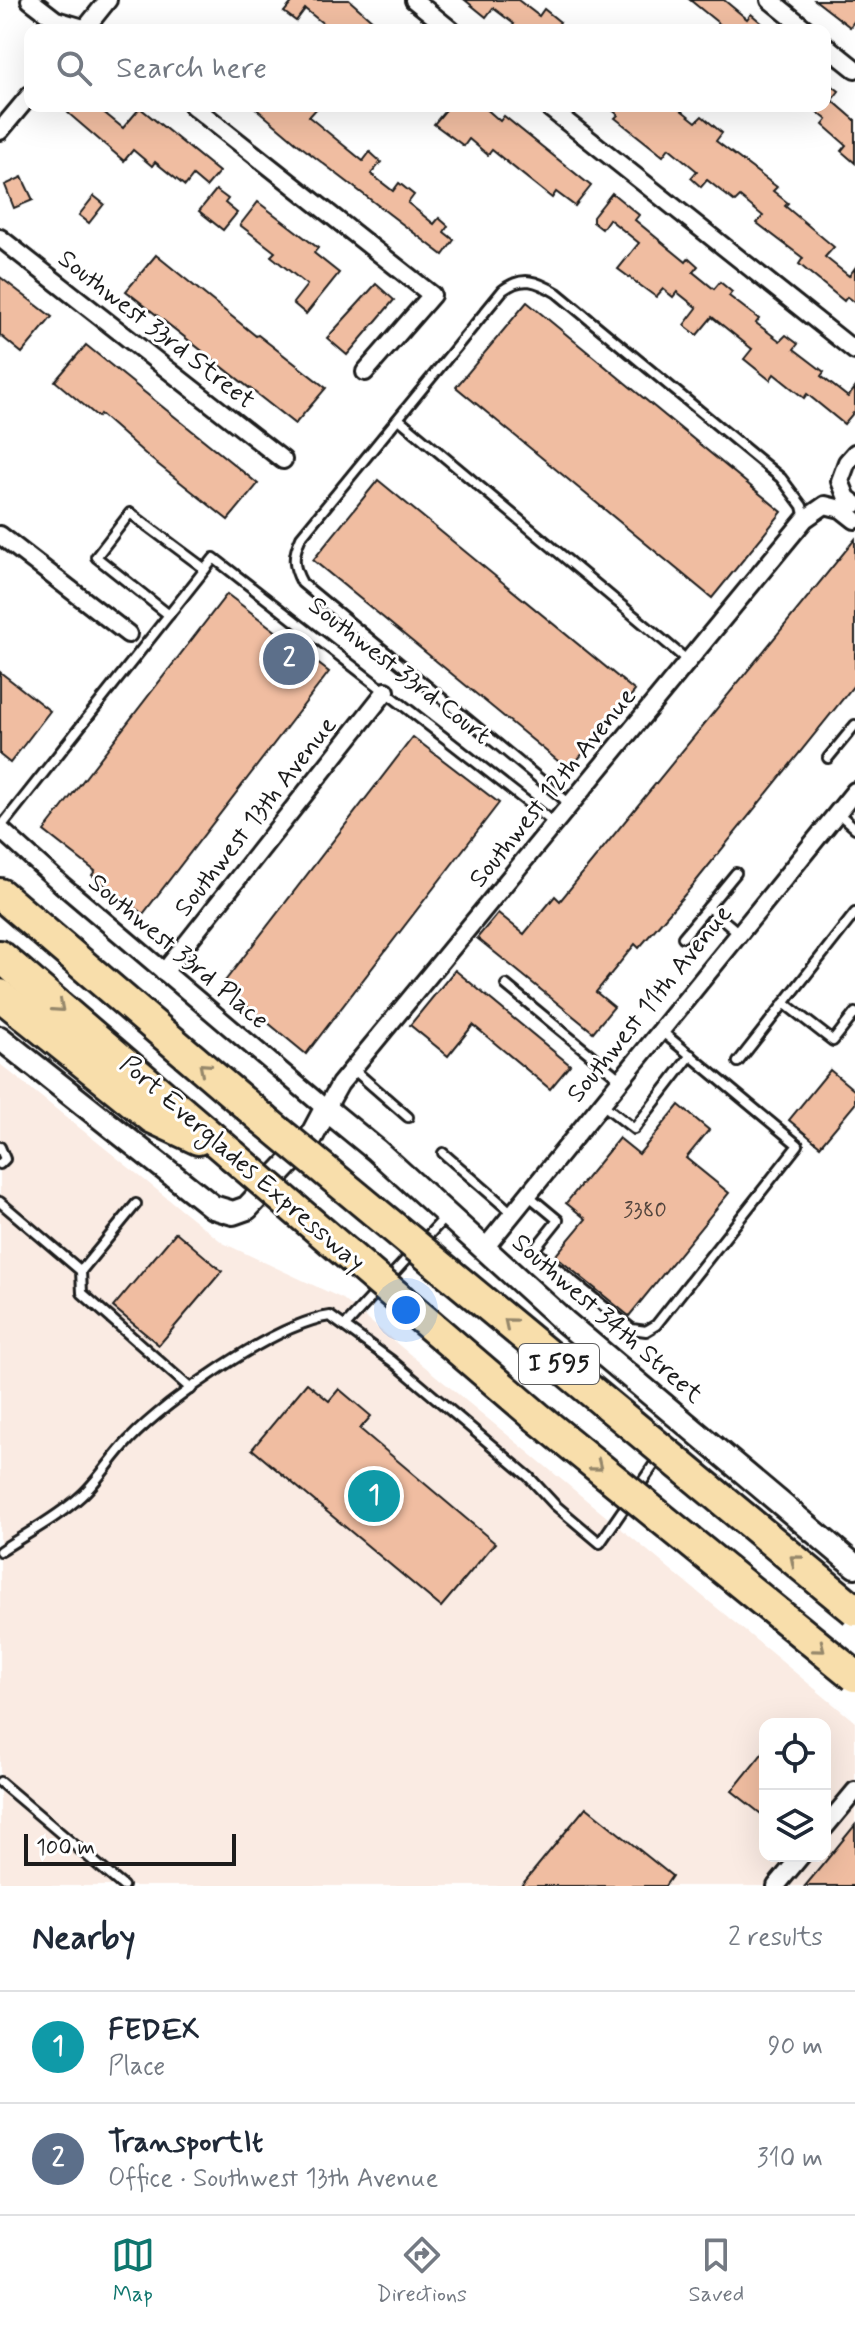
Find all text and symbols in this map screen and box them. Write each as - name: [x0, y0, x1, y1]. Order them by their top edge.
- search box: [24, 24, 831, 112]
- icon: search: [52, 46, 96, 90]
- text: Search here: [116, 49, 267, 88]
- street label: Southwest 33rd Street: [50, 242, 262, 418]
- street label: Southwest 33rd Court: [301, 589, 497, 753]
- pin: 2: [263, 629, 315, 689]
- street label: Southwest 12th Avenue: [462, 681, 644, 895]
- street label: Southwest 13th Avenue: [167, 710, 345, 924]
- street label: Southwest 33rd Place: [80, 866, 276, 1038]
- street label: Southwest 11th Avenue: [560, 898, 741, 1110]
- one-way arrow: [50, 997, 64, 1012]
- street label: Port Everglades Expressway: [111, 1048, 372, 1281]
- one-way arrow: [199, 1063, 213, 1078]
- house number: 3380: [623, 1197, 667, 1225]
- street label: Southwest 34th Street: [504, 1226, 710, 1412]
- your location: [386, 1290, 426, 1330]
- one-way arrow: [503, 1318, 518, 1333]
- road number: I 595: [519, 1344, 599, 1384]
- one-way arrow: [588, 1457, 603, 1471]
- pin: 1: [348, 1466, 400, 1526]
- one-way arrow: [790, 1555, 804, 1570]
- one-way arrow: [811, 1638, 826, 1653]
- map controls: [759, 1718, 831, 1862]
- button: locate: [759, 1718, 831, 1790]
- button: layers: [759, 1790, 831, 1862]
- scale bar: [24, 1830, 236, 1866]
- text: 100 m: [36, 1834, 95, 1862]
- text: Nearby: [32, 1916, 136, 1961]
- text: 2 results: [728, 1921, 823, 1955]
- text: FEDEX: [108, 2011, 200, 2050]
- text: 1: [52, 2030, 64, 2064]
- text: 90 m: [768, 2030, 823, 2064]
- text: Place: [108, 2050, 165, 2084]
- text: TransportIt: [108, 2123, 263, 2162]
- text: 2: [52, 2142, 64, 2176]
- text: 310 m: [757, 2142, 823, 2176]
- text: Office · Southwest 13th Avenue: [108, 2162, 438, 2196]
- tab: Map: [111, 2233, 155, 2309]
- tab: Directions: [376, 2233, 467, 2309]
- tab: Saved: [689, 2233, 744, 2309]

